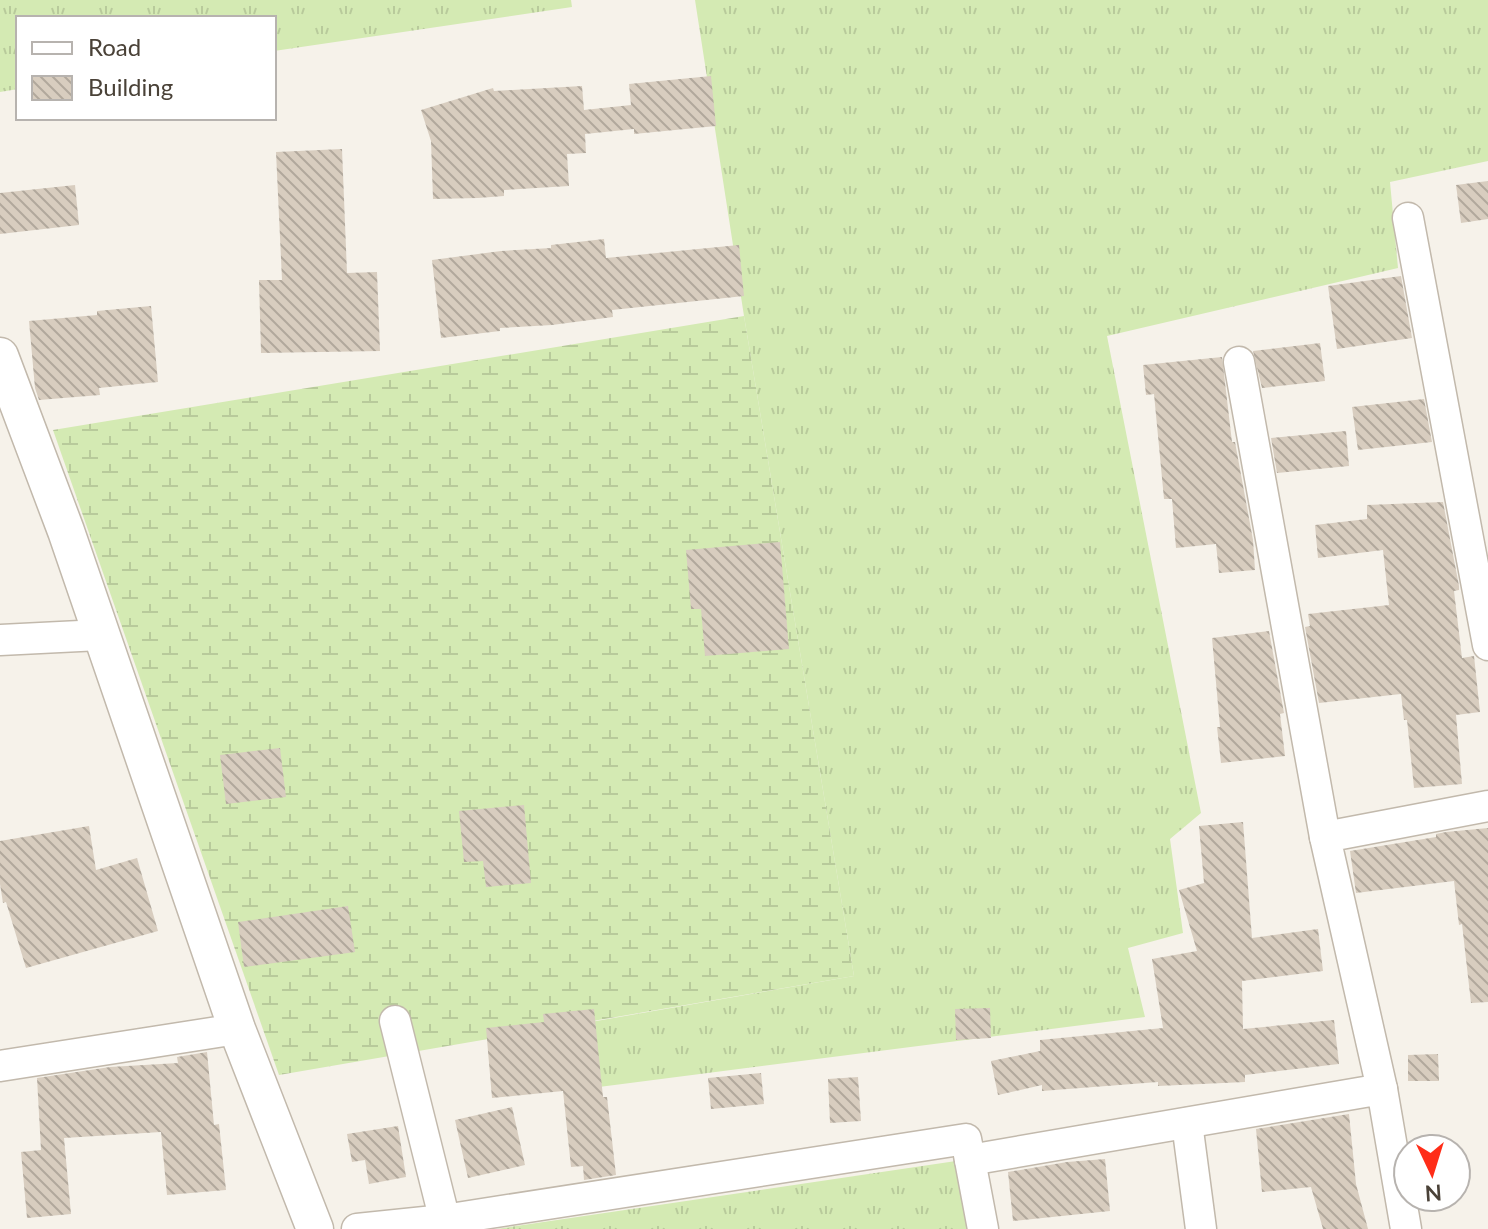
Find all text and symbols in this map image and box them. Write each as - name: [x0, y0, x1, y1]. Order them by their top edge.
- legend: [16, 16, 276, 120]
- text: Road: [88, 32, 141, 61]
- text: Building: [88, 72, 173, 101]
- north arrow: [1392, 1133, 1472, 1213]
- text: N: [1424, 1179, 1443, 1208]

